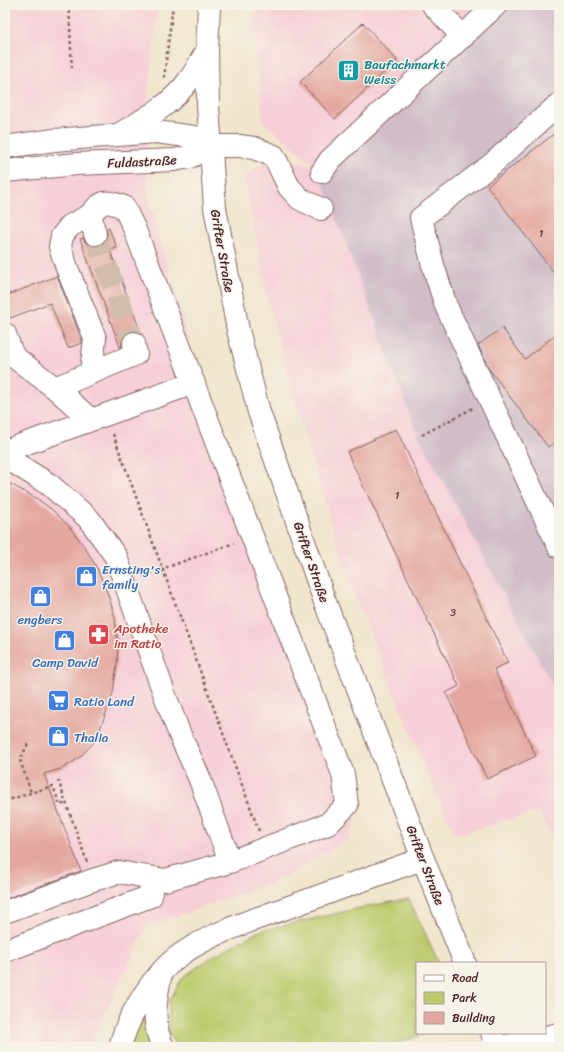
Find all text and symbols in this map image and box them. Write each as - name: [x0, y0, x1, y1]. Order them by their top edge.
- place label: Baufachmarkt Weiss: [364, 53, 446, 91]
- building icon: Baufachmarkt Weiss: [336, 58, 362, 84]
- street label: Fuldastraße: [107, 148, 178, 175]
- street label: Grifter Straße: [204, 208, 241, 295]
- house number: 1: [539, 224, 544, 243]
- house number: 1: [395, 486, 400, 505]
- street label: Grifter Straße: [287, 519, 336, 606]
- place label: Ernsting's family: [102, 558, 162, 596]
- shop icon: Ernsting's family: [73, 563, 99, 589]
- shop icon: engbers: [27, 584, 53, 610]
- house number: 3: [450, 603, 456, 622]
- place label: engbers: [17, 608, 63, 631]
- place label: Apotheke im Ratio: [113, 617, 168, 655]
- pharmacy icon: Apotheke im Ratio: [85, 622, 111, 648]
- shop icon: Camp David: [52, 627, 78, 653]
- place label: Camp David: [32, 651, 99, 674]
- supermarket icon: Ratio Land: [45, 688, 71, 714]
- place label: Ratio Land: [74, 690, 135, 713]
- shop icon: Thalia: [45, 724, 71, 750]
- place label: Thalia: [74, 726, 109, 749]
- street label: Grifter Straße: [400, 822, 451, 909]
- legend: [416, 962, 546, 1034]
- text: Road: [452, 967, 479, 989]
- text: Park: [452, 987, 477, 1009]
- text: Building: [452, 1007, 495, 1029]

